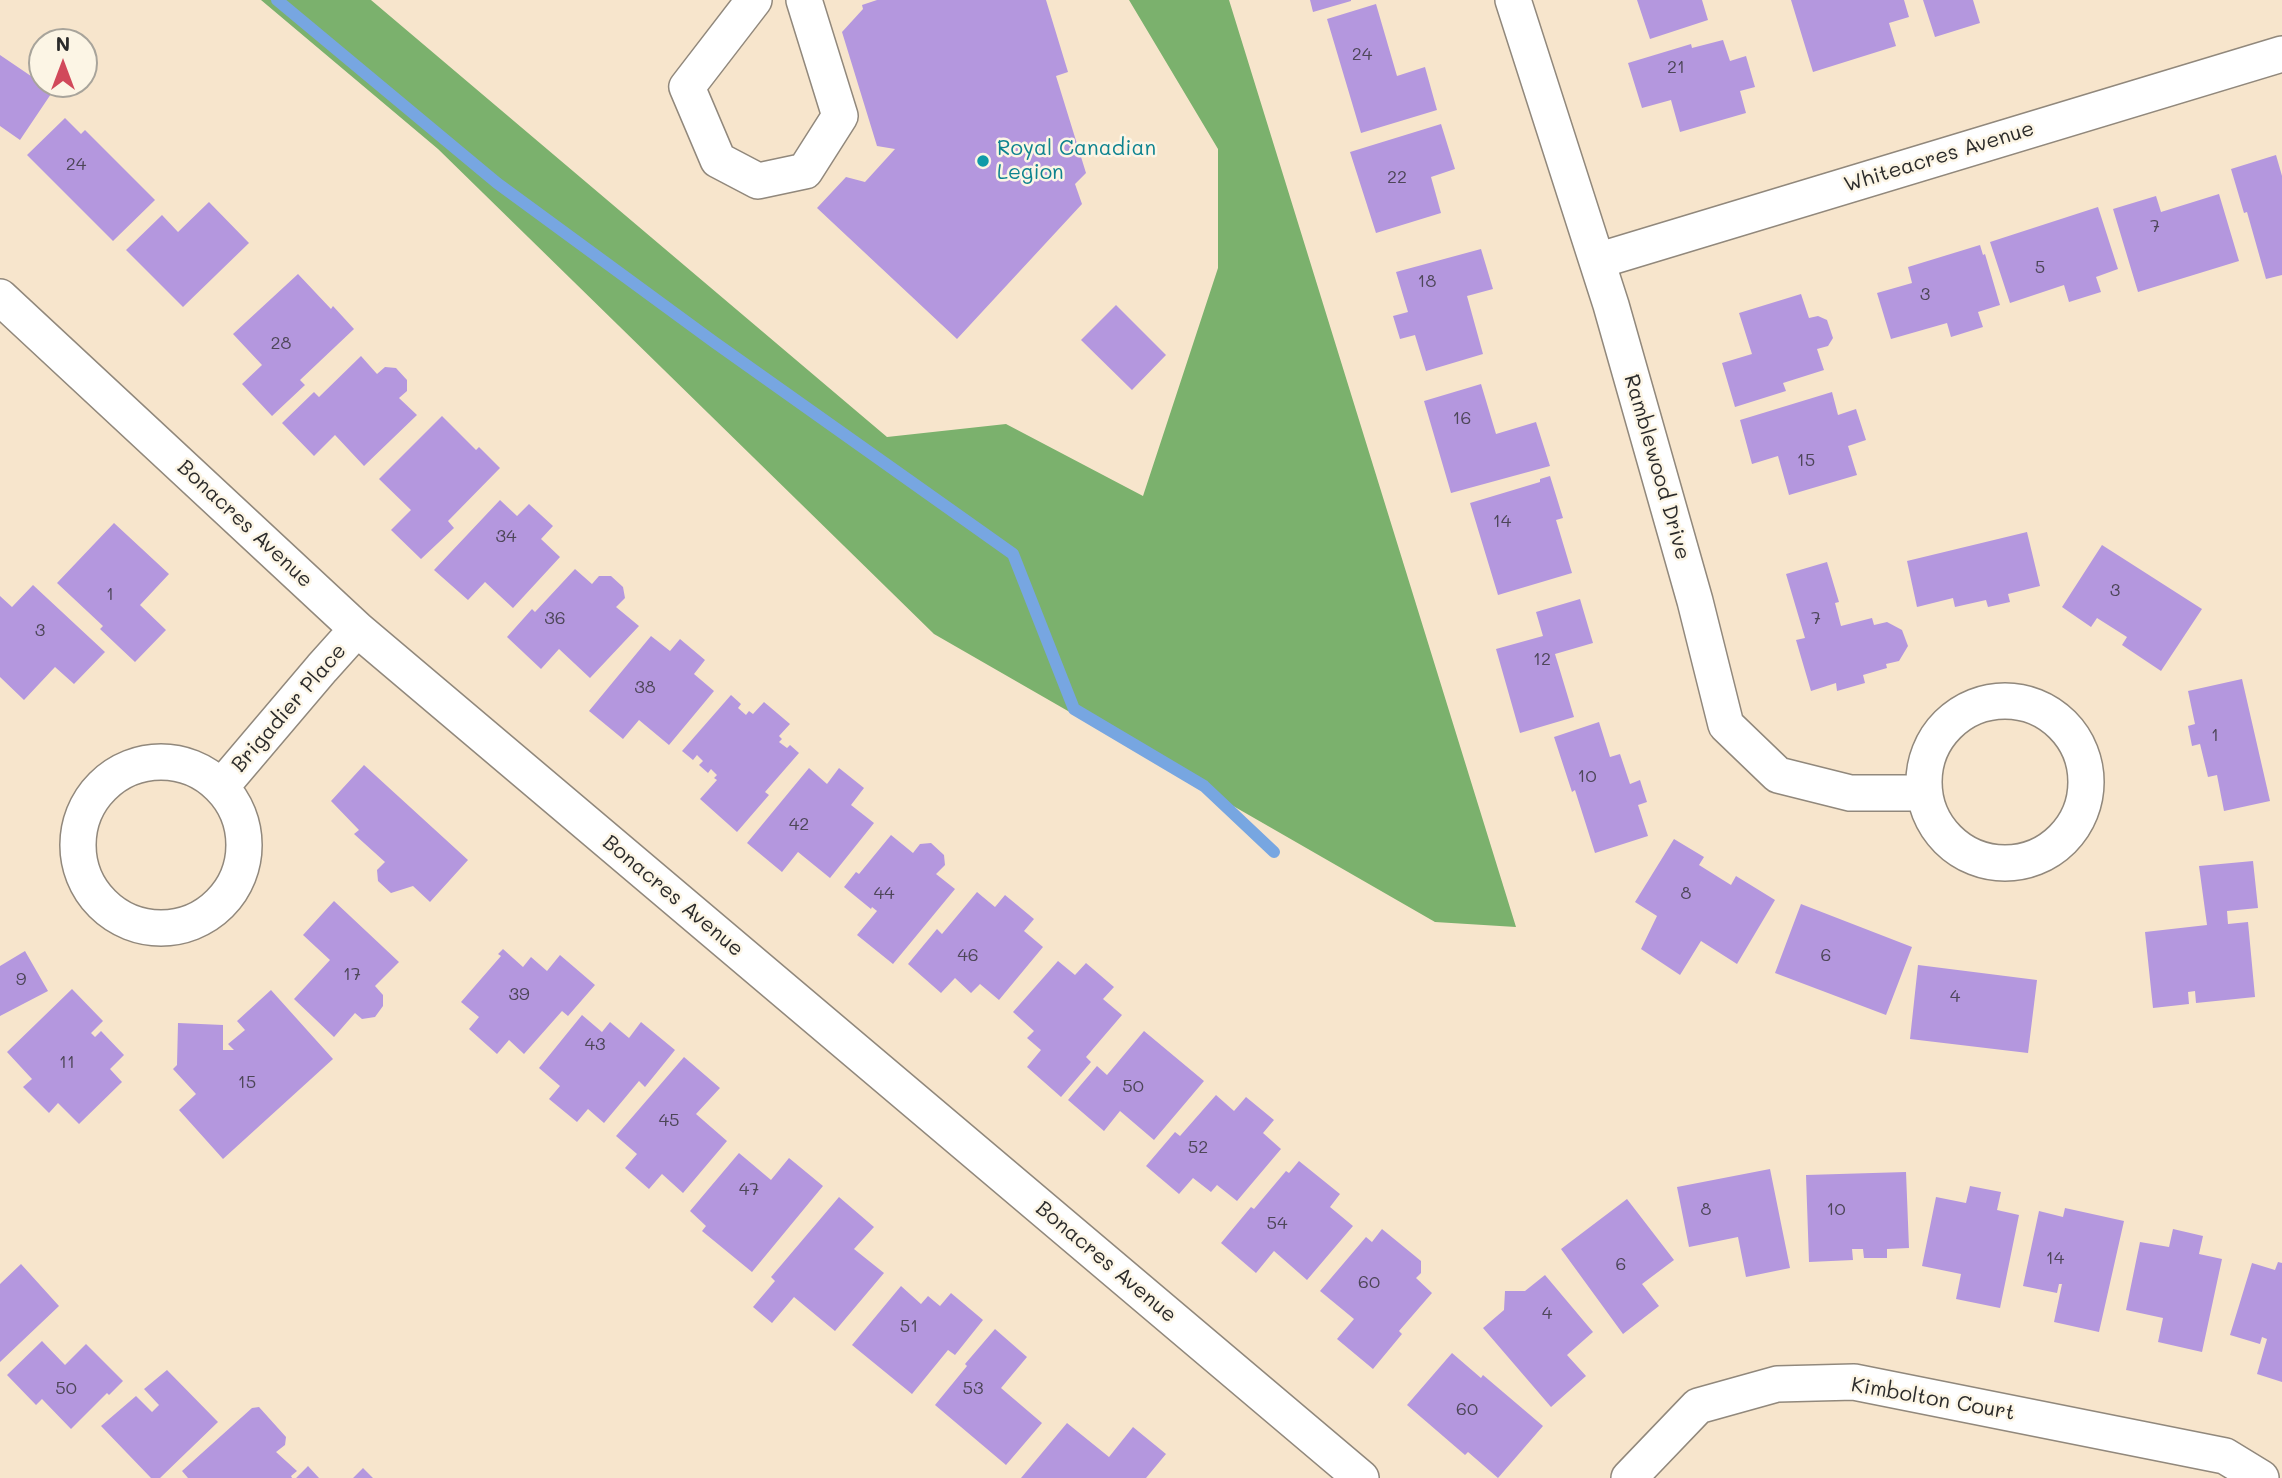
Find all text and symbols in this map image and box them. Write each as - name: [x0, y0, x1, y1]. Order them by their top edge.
- north arrow: [28, 28, 98, 98]
- text: N: [56, 31, 70, 56]
- house number: 24: [1352, 43, 1372, 65]
- house number: 21: [1667, 56, 1685, 78]
- street label: Whiteacres Avenue: [1841, 116, 2037, 198]
- place label: Royal Canadian Legion: [997, 136, 1156, 186]
- house number: 24: [66, 153, 86, 175]
- marker: Royal Canadian Legion: [975, 153, 991, 169]
- house number: 22: [1387, 166, 1407, 188]
- house number: 7: [2150, 215, 2160, 237]
- house number: 5: [2035, 256, 2045, 278]
- house number: 18: [1418, 270, 1436, 292]
- house number: 3: [1920, 283, 1930, 305]
- house number: 28: [271, 332, 291, 354]
- street label: Ramblewood Drive: [1618, 371, 1696, 563]
- house number: 16: [1453, 407, 1471, 429]
- house number: 15: [1797, 449, 1815, 471]
- street label: Bonacres Avenue: [172, 455, 318, 593]
- house number: 14: [1493, 510, 1511, 532]
- house number: 34: [495, 525, 517, 547]
- house number: 3: [2110, 579, 2120, 601]
- house number: 1: [106, 583, 114, 605]
- house number: 36: [544, 607, 566, 629]
- house number: 7: [1811, 607, 1821, 629]
- house number: 3: [35, 619, 45, 641]
- street label: Brigadier Place: [226, 639, 352, 777]
- house number: 12: [1533, 648, 1551, 670]
- house number: 38: [634, 676, 656, 698]
- house number: 1: [2211, 724, 2219, 746]
- house number: 10: [1577, 765, 1597, 787]
- house number: 42: [789, 813, 809, 835]
- street label: Bonacres Avenue: [598, 830, 748, 962]
- house number: 44: [873, 882, 895, 904]
- house number: 8: [1681, 882, 1691, 904]
- house number: 46: [957, 944, 979, 966]
- house number: 6: [1821, 944, 1831, 966]
- house number: 17: [343, 963, 361, 985]
- house number: 9: [16, 968, 26, 990]
- house number: 39: [508, 983, 530, 1005]
- house number: 4: [1950, 985, 1960, 1007]
- house number: 43: [584, 1033, 606, 1055]
- house number: 11: [59, 1051, 75, 1073]
- house number: 15: [238, 1071, 256, 1093]
- house number: 50: [1122, 1075, 1144, 1097]
- house number: 45: [658, 1109, 680, 1131]
- house number: 52: [1188, 1136, 1208, 1158]
- house number: 47: [739, 1178, 759, 1200]
- street label: Bonacres Avenue: [1031, 1196, 1181, 1328]
- house number: 8: [1701, 1198, 1711, 1220]
- house number: 10: [1826, 1198, 1846, 1220]
- house number: 54: [1266, 1212, 1288, 1234]
- house number: 14: [2046, 1247, 2064, 1269]
- house number: 6: [1616, 1253, 1626, 1275]
- house number: 60: [1358, 1271, 1380, 1293]
- house number: 4: [1542, 1302, 1552, 1324]
- house number: 51: [900, 1315, 918, 1337]
- street label: Kimbolton Court: [1849, 1372, 2017, 1426]
- house number: 50: [55, 1377, 77, 1399]
- house number: 53: [962, 1377, 984, 1399]
- house number: 60: [1456, 1398, 1478, 1420]

